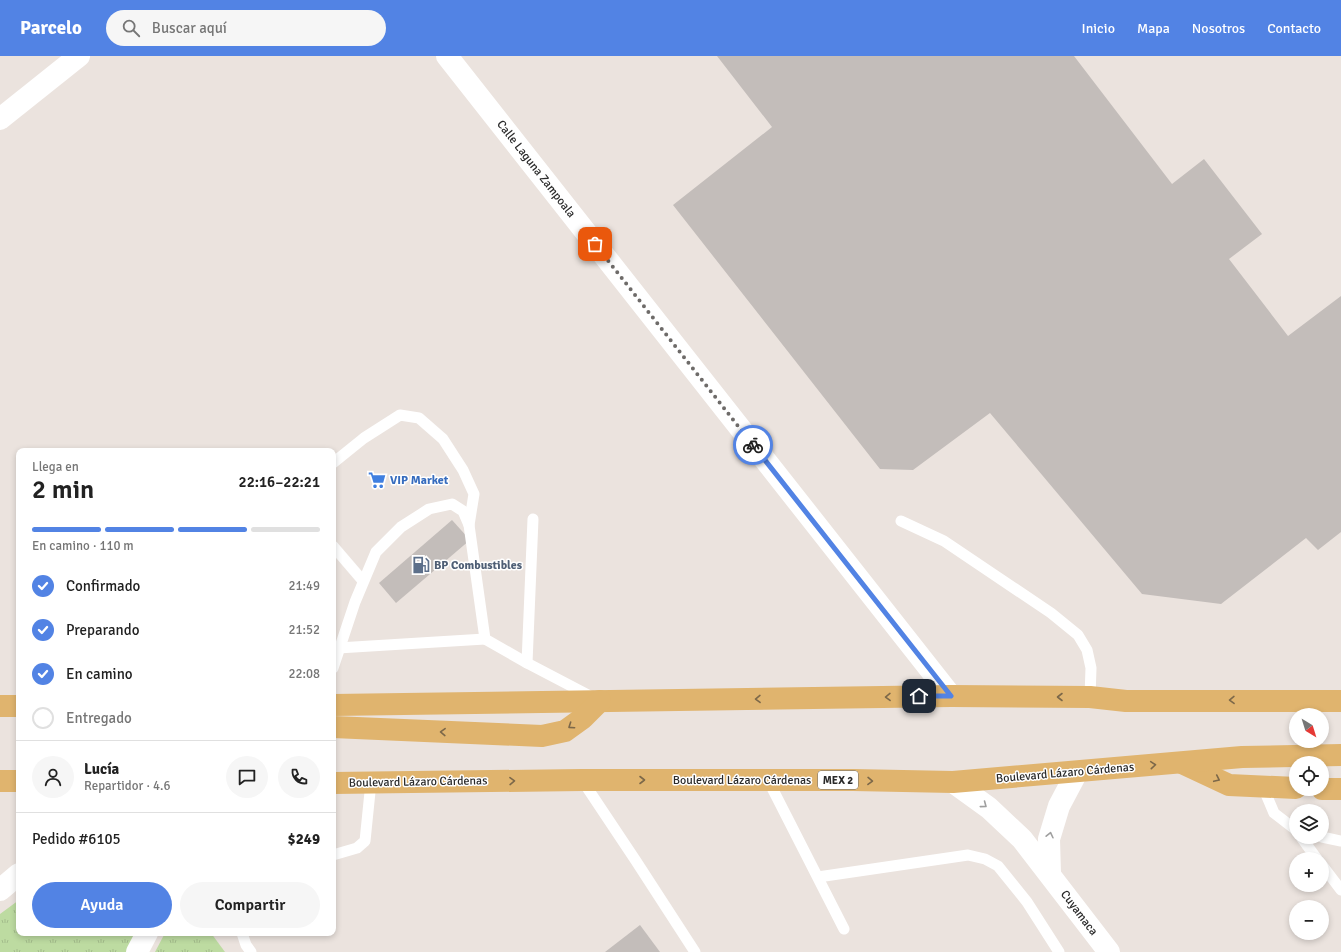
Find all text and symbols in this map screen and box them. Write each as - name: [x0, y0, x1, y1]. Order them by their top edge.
- search box: [106, 10, 386, 46]
- text: Parcelo: [20, 16, 82, 40]
- icon: search: [120, 17, 142, 39]
- text: Buscar aquí: [152, 19, 227, 37]
- text: Inicio: [1082, 20, 1115, 37]
- text: Mapa: [1137, 20, 1170, 37]
- text: Nosotros: [1192, 20, 1245, 37]
- text: Contacto: [1267, 20, 1321, 37]
- street label: Calle Laguna Zampoala: [493, 117, 579, 221]
- pin: [578, 227, 612, 261]
- icon: bag: [584, 233, 606, 255]
- courier: [733, 425, 773, 465]
- icon: bike: [742, 434, 764, 456]
- text: Llega en: [32, 459, 79, 475]
- supermarket icon: VIP Market: [367, 470, 387, 490]
- text: 22:16–22:21: [239, 473, 320, 491]
- place label: VIP Market: [390, 473, 449, 488]
- text: 2 min: [32, 474, 94, 506]
- text: En camino · 110 m: [32, 538, 134, 554]
- fuel station icon: BP Combustibles: [411, 555, 431, 575]
- place label: BP Combustibles: [434, 558, 523, 573]
- icon: check: [32, 575, 54, 597]
- text: Confirmado: [66, 577, 140, 595]
- text: 21:49: [288, 578, 320, 594]
- icon: check: [32, 619, 54, 641]
- text: Preparando: [66, 621, 140, 639]
- text: 21:52: [288, 622, 320, 638]
- icon: check: [32, 663, 54, 685]
- text: En camino: [66, 665, 133, 683]
- text: 22:08: [288, 666, 320, 682]
- pin: [902, 679, 936, 713]
- icon: home: [908, 685, 930, 707]
- one-way arrow: [885, 693, 891, 701]
- one-way arrow: [1057, 693, 1063, 701]
- one-way arrow: [755, 695, 761, 703]
- one-way arrow: [1229, 696, 1235, 704]
- north arrow: [1289, 708, 1329, 748]
- map controls: [1289, 708, 1329, 940]
- text: Entregado: [66, 709, 132, 727]
- one-way arrow: [568, 722, 575, 729]
- one-way arrow: [440, 727, 446, 736]
- button: person: [32, 756, 74, 798]
- button: chat: [226, 756, 268, 798]
- button: phone: [278, 756, 320, 798]
- button: locate: [1289, 756, 1329, 796]
- street label: Boulevard Lázaro Cárdenas: [995, 759, 1135, 787]
- text: Lucía: [84, 760, 119, 778]
- one-way arrow: [1150, 761, 1156, 770]
- road number: MEX 2: [818, 771, 858, 789]
- street label: Boulevard Lázaro Cárdenas: [349, 773, 487, 791]
- street label: Boulevard Lázaro Cárdenas: [673, 773, 811, 788]
- one-way arrow: [1212, 774, 1220, 782]
- one-way arrow: [639, 776, 645, 784]
- one-way arrow: [867, 776, 873, 785]
- one-way arrow: [509, 777, 515, 785]
- text: Repartidor · 4.6: [84, 778, 170, 794]
- one-way arrow: [980, 800, 987, 807]
- button: layers: [1289, 804, 1329, 844]
- text: Pedido #6105: [32, 830, 121, 848]
- text: $249: [288, 830, 320, 848]
- one-way arrow: [1046, 832, 1054, 838]
- button: +: [1289, 852, 1329, 892]
- button: Ayuda: [32, 882, 172, 928]
- button: Compartir: [180, 882, 320, 928]
- street label: Cuyamaca: [1057, 887, 1101, 939]
- button: −: [1289, 900, 1329, 940]

